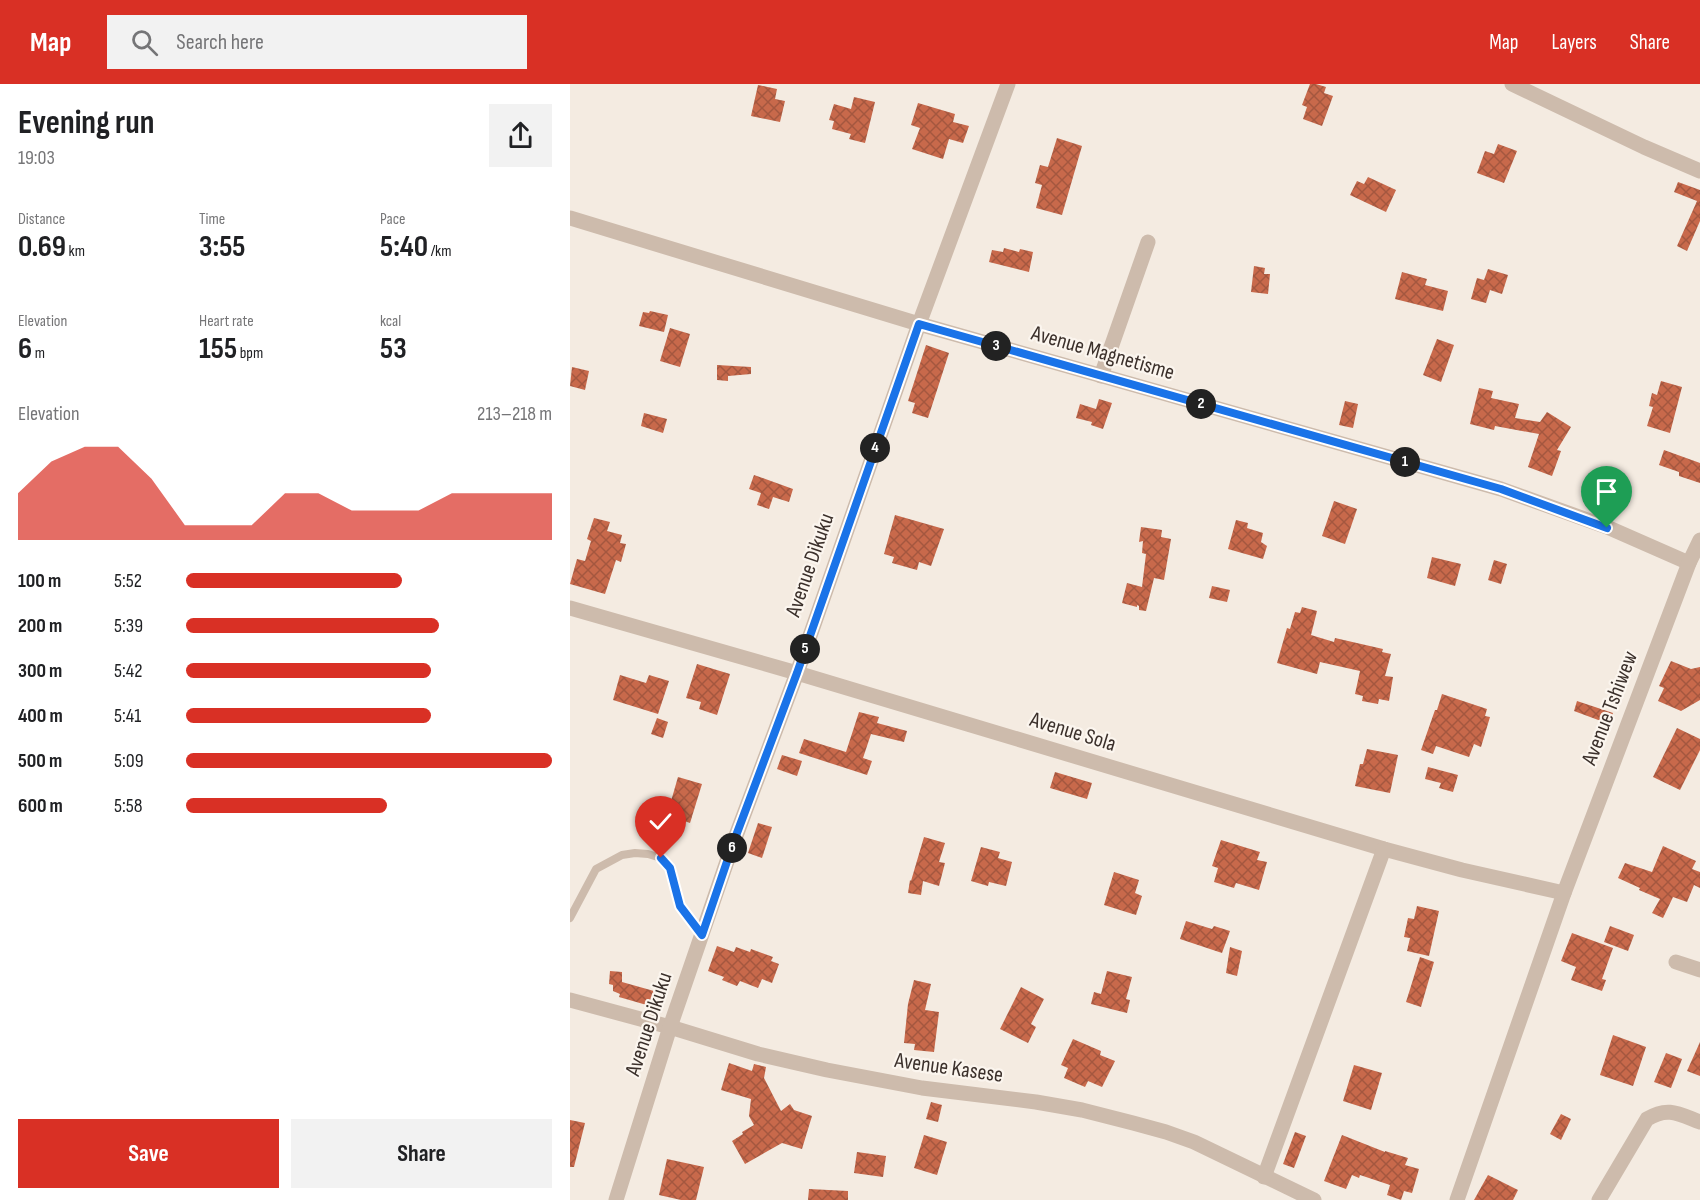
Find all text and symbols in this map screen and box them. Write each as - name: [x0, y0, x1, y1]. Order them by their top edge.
- search box: [107, 15, 527, 69]
- text: Map: [30, 26, 71, 59]
- icon: search: [128, 26, 161, 59]
- text: Search here: [176, 29, 264, 56]
- text: Map: [1489, 30, 1518, 55]
- text: Layers: [1551, 30, 1597, 55]
- text: Share: [1630, 30, 1670, 55]
- text: Evening run: [18, 103, 154, 143]
- button: share: [489, 104, 552, 167]
- text: 19:03: [18, 146, 55, 170]
- text: Distance: [18, 210, 65, 229]
- text: Time: [199, 210, 225, 229]
- text: Pace: [380, 210, 405, 229]
- text: 0.69: [18, 229, 66, 265]
- text: 3:55: [199, 229, 245, 265]
- text: 5:40: [380, 229, 428, 265]
- text: km: [66, 242, 85, 261]
- text: /km: [428, 242, 451, 261]
- text: Elevation: [18, 312, 67, 331]
- text: Heart rate: [199, 312, 254, 331]
- text: kcal: [380, 312, 401, 331]
- street label: Avenue Magnetisme: [1027, 319, 1178, 386]
- text: 6: [18, 331, 32, 367]
- text: 155: [199, 331, 237, 367]
- text: 53: [380, 331, 407, 367]
- pin: 3: [981, 331, 1011, 361]
- text: 3: [992, 336, 1000, 355]
- text: m: [32, 344, 45, 363]
- text: bpm: [237, 344, 263, 363]
- pin: 2: [1186, 389, 1216, 419]
- text: 2: [1197, 394, 1205, 413]
- text: Elevation: [18, 402, 80, 426]
- text: 213–218 m: [477, 402, 552, 426]
- pin: 4: [860, 433, 890, 463]
- text: 4: [871, 438, 879, 457]
- pin: 1: [1390, 447, 1420, 477]
- text: 1: [1402, 452, 1408, 471]
- pin: [1581, 466, 1632, 528]
- icon: arrive: [1590, 475, 1623, 508]
- street label: Avenue Dikuku: [779, 510, 840, 621]
- text: 100 m: [18, 569, 61, 593]
- text: 5:52: [114, 569, 142, 593]
- text: 200 m: [18, 614, 62, 638]
- text: 5:39: [114, 614, 143, 638]
- pin: 5: [790, 634, 820, 664]
- text: 5: [801, 639, 809, 658]
- street label: Avenue Tshiwew: [1576, 647, 1644, 770]
- text: 300 m: [18, 659, 62, 683]
- text: 5:42: [114, 659, 143, 683]
- text: 400 m: [18, 704, 63, 728]
- text: 5:41: [114, 704, 141, 728]
- street label: Avenue Sola: [1026, 706, 1119, 758]
- text: 500 m: [18, 749, 62, 773]
- text: 5:09: [114, 749, 144, 773]
- text: 600 m: [18, 794, 63, 818]
- text: 5:58: [114, 794, 143, 818]
- pin: [635, 796, 686, 858]
- icon: check: [644, 805, 677, 838]
- pin: 6: [717, 833, 747, 863]
- text: 6: [728, 838, 736, 857]
- street label: Avenue Dikuku: [619, 969, 678, 1080]
- street label: Avenue Kasese: [892, 1047, 1005, 1089]
- button: Save: [18, 1119, 279, 1188]
- button: Share: [291, 1119, 552, 1188]

